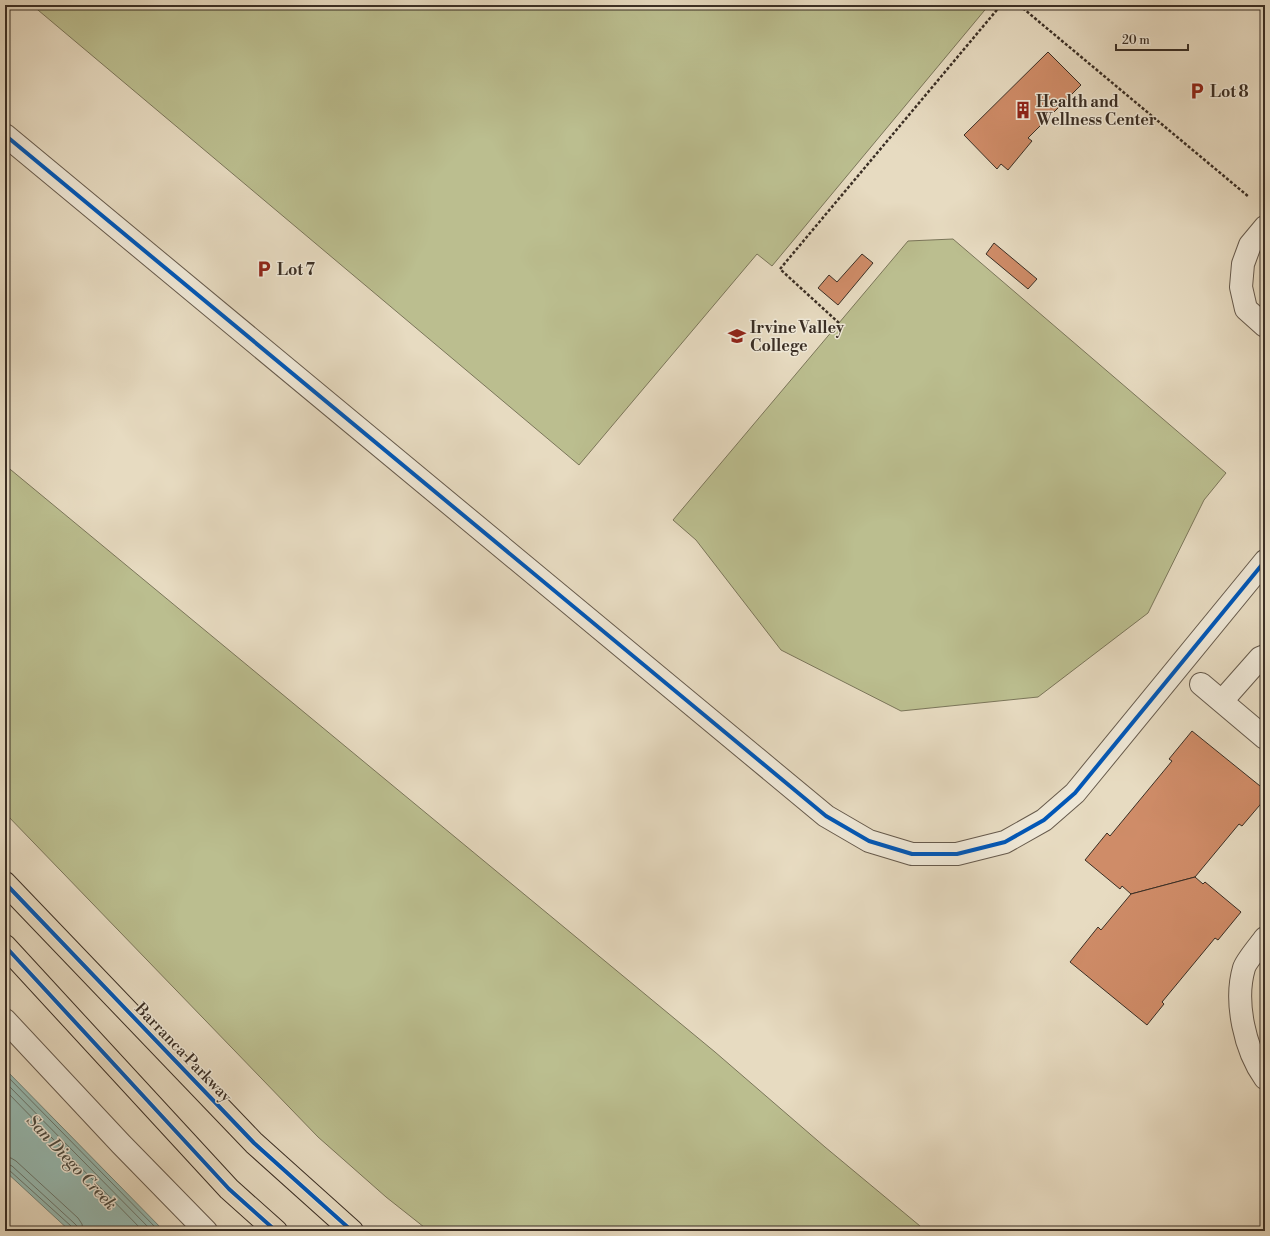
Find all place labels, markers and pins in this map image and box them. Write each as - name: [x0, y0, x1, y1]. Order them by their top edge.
- parking icon: Lot 8: [1187, 81, 1207, 101]
- place label: Lot 8: [1210, 82, 1249, 102]
- place label: Health and Wellness Center: [1035, 92, 1157, 130]
- building icon: Health and Wellness Center: [1013, 100, 1033, 120]
- parking icon: Lot 7: [254, 259, 274, 279]
- place label: Lot 7: [277, 260, 315, 280]
- place label: Irvine Valley College: [750, 318, 845, 356]
- school or university icon: Irvine Valley College: [727, 326, 747, 346]

